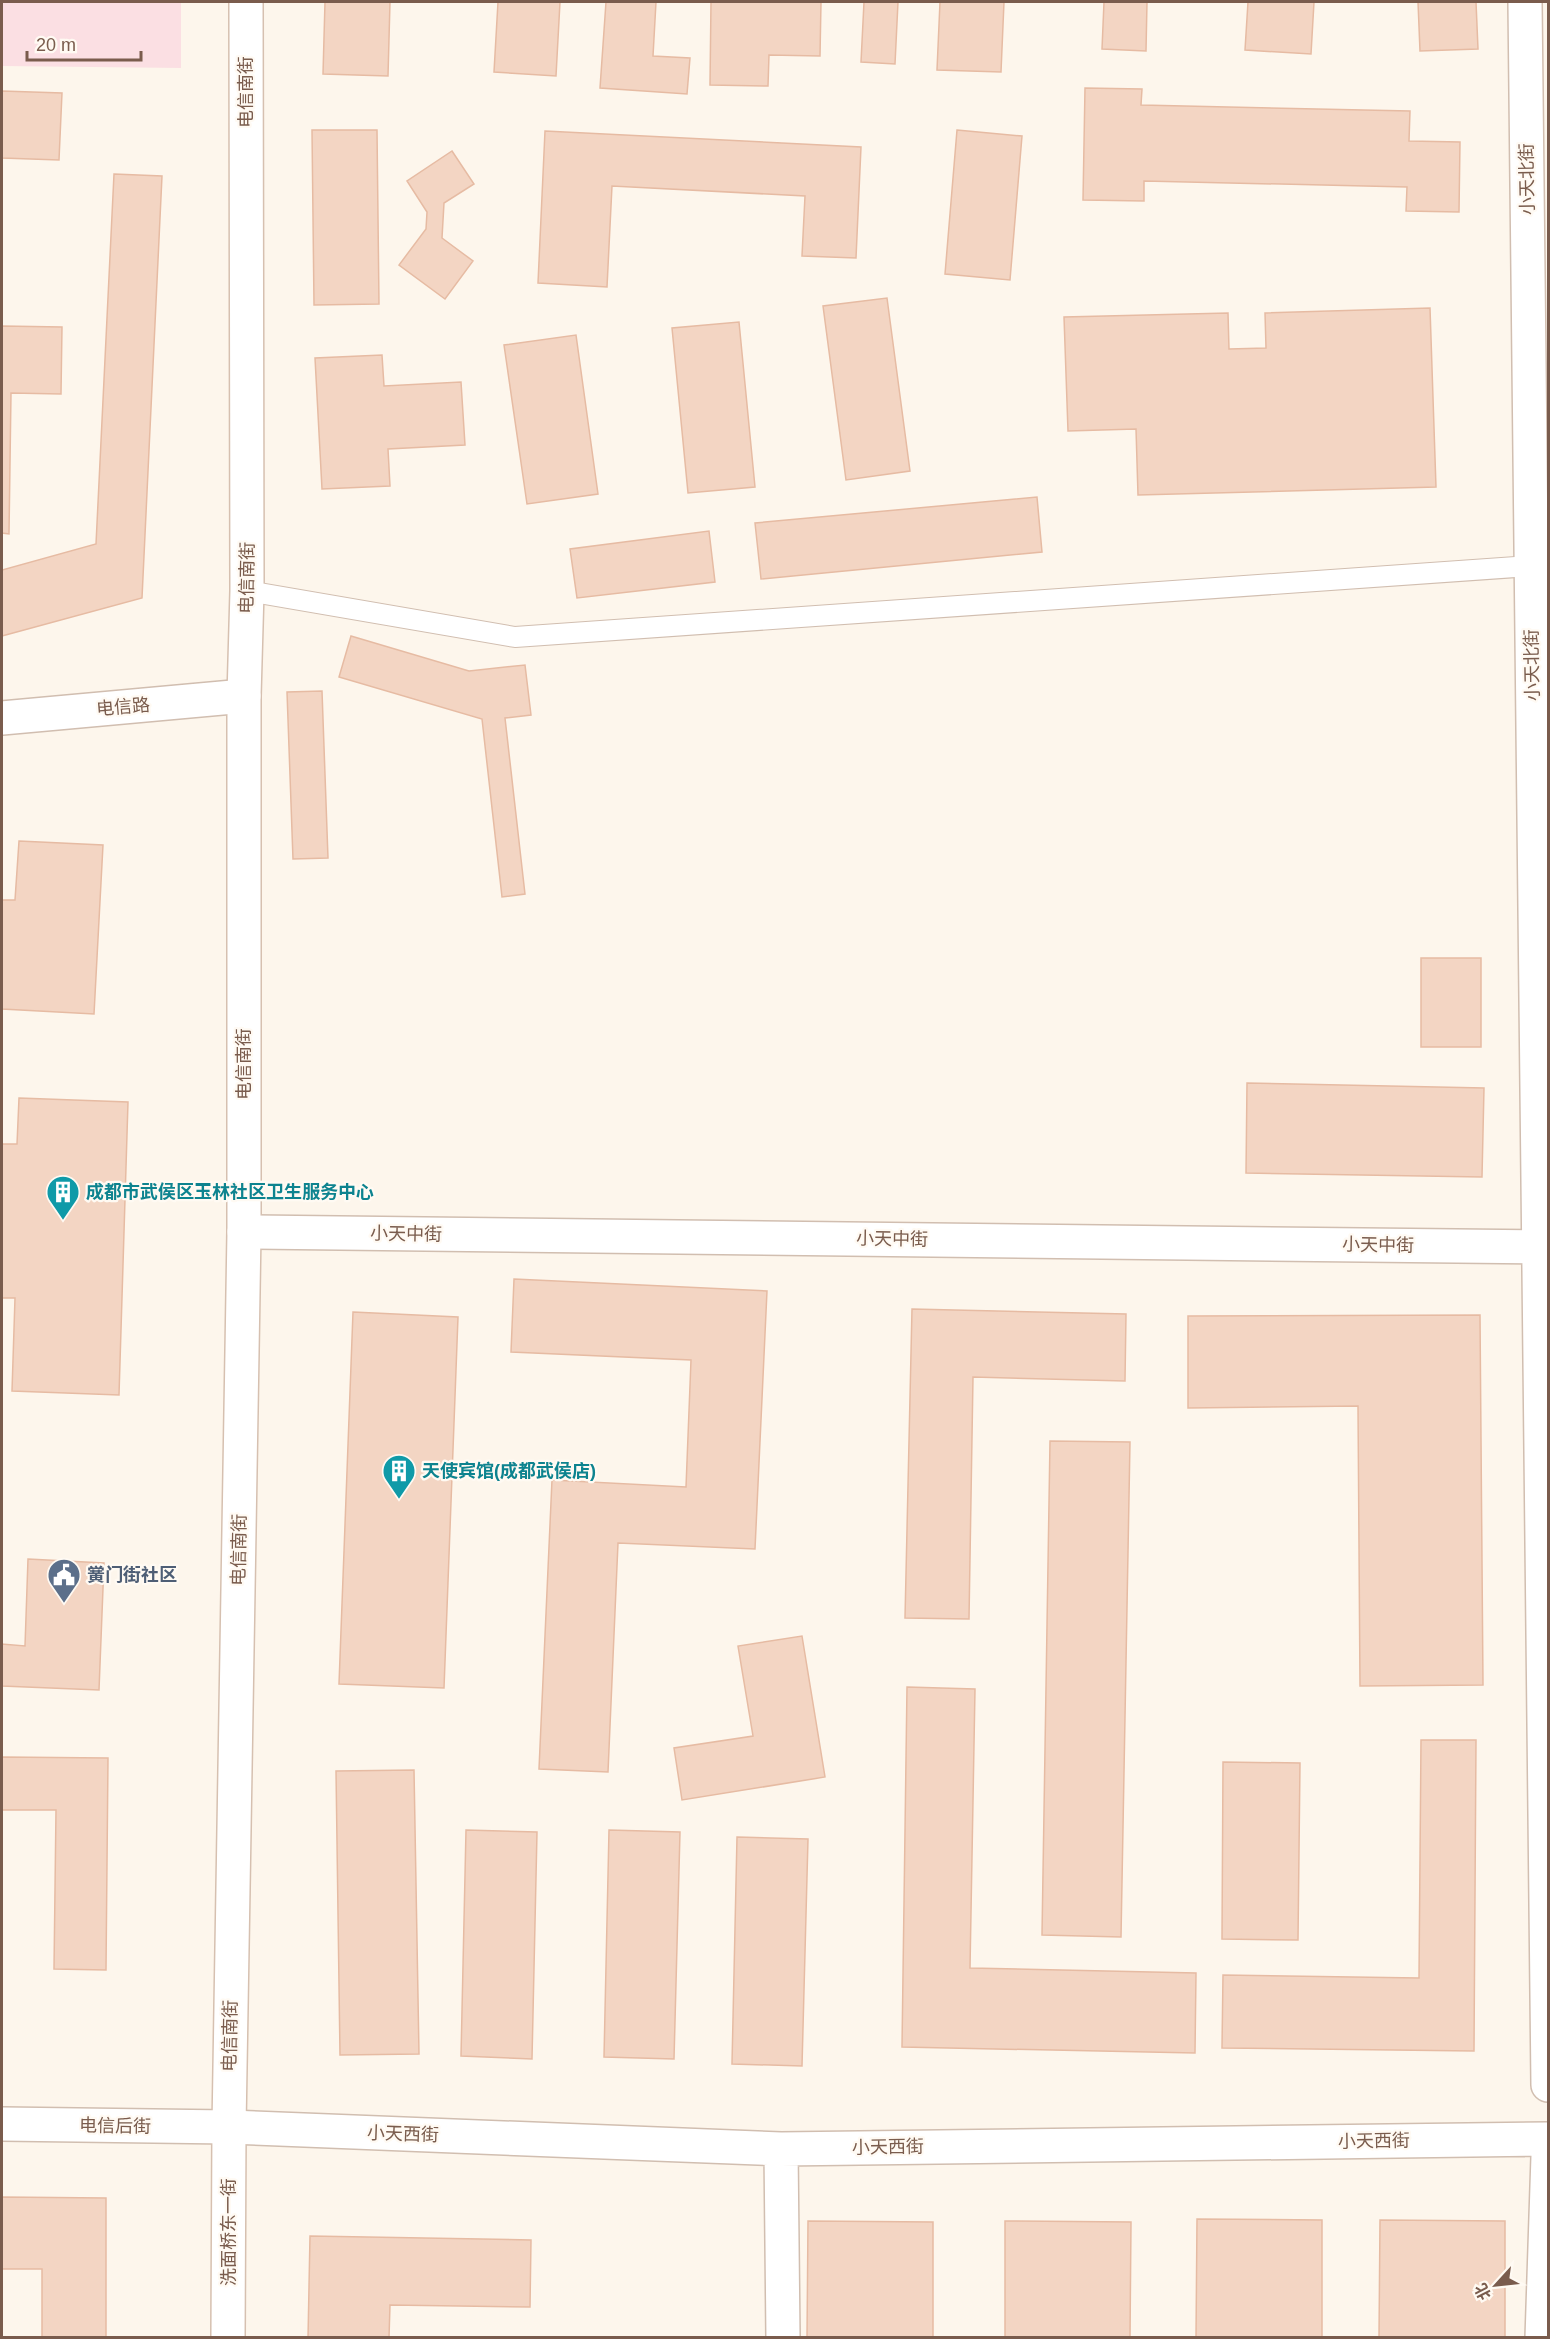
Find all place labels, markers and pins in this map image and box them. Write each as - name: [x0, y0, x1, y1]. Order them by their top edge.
- building icon: 成都市武侯区玉林社区卫生服务中心: [45, 1174, 81, 1221]
- place label: 成都市武侯区玉林社区卫生服务中心: [86, 1182, 374, 1202]
- building icon: 天使宾馆(成都武侯店): [381, 1453, 417, 1500]
- place label: 天使宾馆(成都武侯店): [422, 1461, 596, 1481]
- public building icon: 黉门街社区: [46, 1557, 82, 1604]
- place label: 黉门街社区: [87, 1565, 177, 1585]

